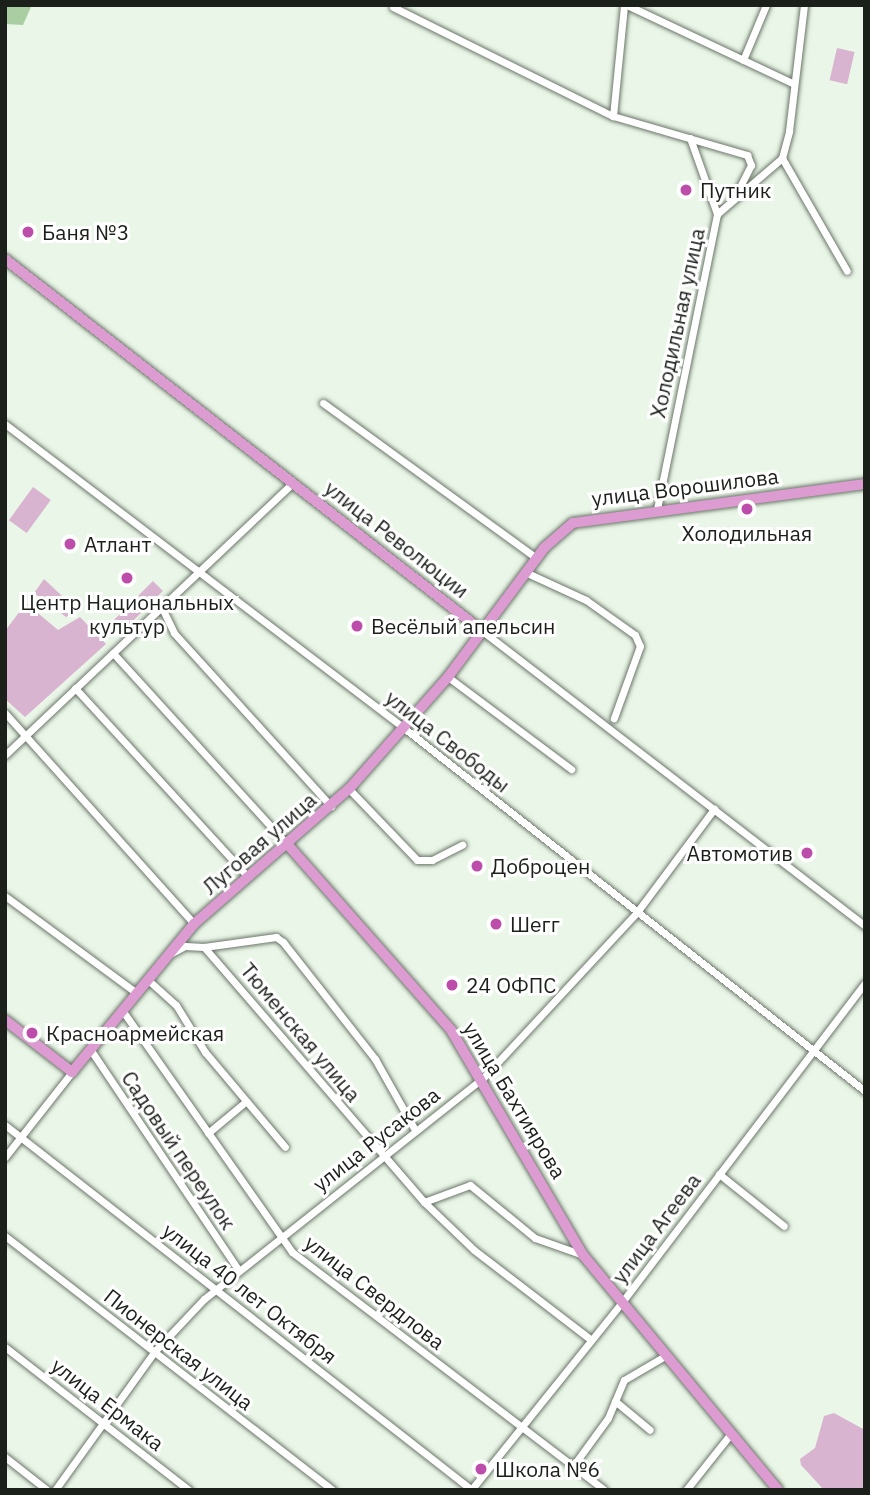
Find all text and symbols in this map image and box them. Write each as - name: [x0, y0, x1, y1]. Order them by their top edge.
- place label: Путник: [700, 177, 771, 203]
- marker: Путник: [678, 182, 694, 198]
- place label: Баня №3: [42, 219, 129, 245]
- marker: Баня №3: [20, 224, 36, 240]
- street label: Холодильная улица: [645, 226, 709, 420]
- street label: улица Ворошилова: [590, 463, 780, 511]
- street label: улица Революции: [320, 475, 474, 603]
- marker: Холодильная: [739, 501, 755, 517]
- place label: Холодильная: [682, 520, 812, 546]
- place label: Атлант: [84, 531, 151, 557]
- marker: Атлант: [62, 536, 78, 552]
- marker: Центр Национальных культур: [119, 570, 135, 586]
- place label: Центр Национальных культур: [20, 589, 234, 639]
- place label: Весёлый апельсин: [371, 613, 555, 639]
- marker: Весёлый апельсин: [349, 618, 365, 634]
- street label: улица Свободы: [381, 685, 515, 797]
- street label: Луговая улица: [197, 787, 321, 899]
- place label: Автомотив: [687, 840, 793, 866]
- marker: Автомотив: [799, 845, 815, 861]
- place label: Доброцен: [491, 853, 590, 879]
- marker: Доброцен: [469, 858, 485, 874]
- place label: Шегг: [510, 911, 560, 937]
- marker: Шегг: [488, 916, 504, 932]
- street label: Тюменская улица: [236, 957, 366, 1107]
- place label: 24 ОФПС: [466, 972, 556, 998]
- marker: 24 ОФПС: [444, 977, 460, 993]
- street label: улица Бахтиярова: [458, 1017, 572, 1183]
- place label: Красноармейская: [46, 1020, 224, 1046]
- marker: Красноармейская: [24, 1025, 40, 1041]
- street label: Садовый переулок: [117, 1066, 241, 1234]
- street label: улица Русакова: [308, 1082, 444, 1196]
- street label: улица Агеева: [606, 1168, 706, 1288]
- street label: улица 40 лет Октября: [158, 1217, 342, 1369]
- street label: улица Свердлова: [300, 1230, 450, 1354]
- street label: Пионерская улица: [99, 1283, 259, 1415]
- street label: улица Ермака: [47, 1352, 169, 1456]
- place label: Школа №6: [495, 1456, 600, 1482]
- marker: Школа №6: [473, 1461, 489, 1477]

